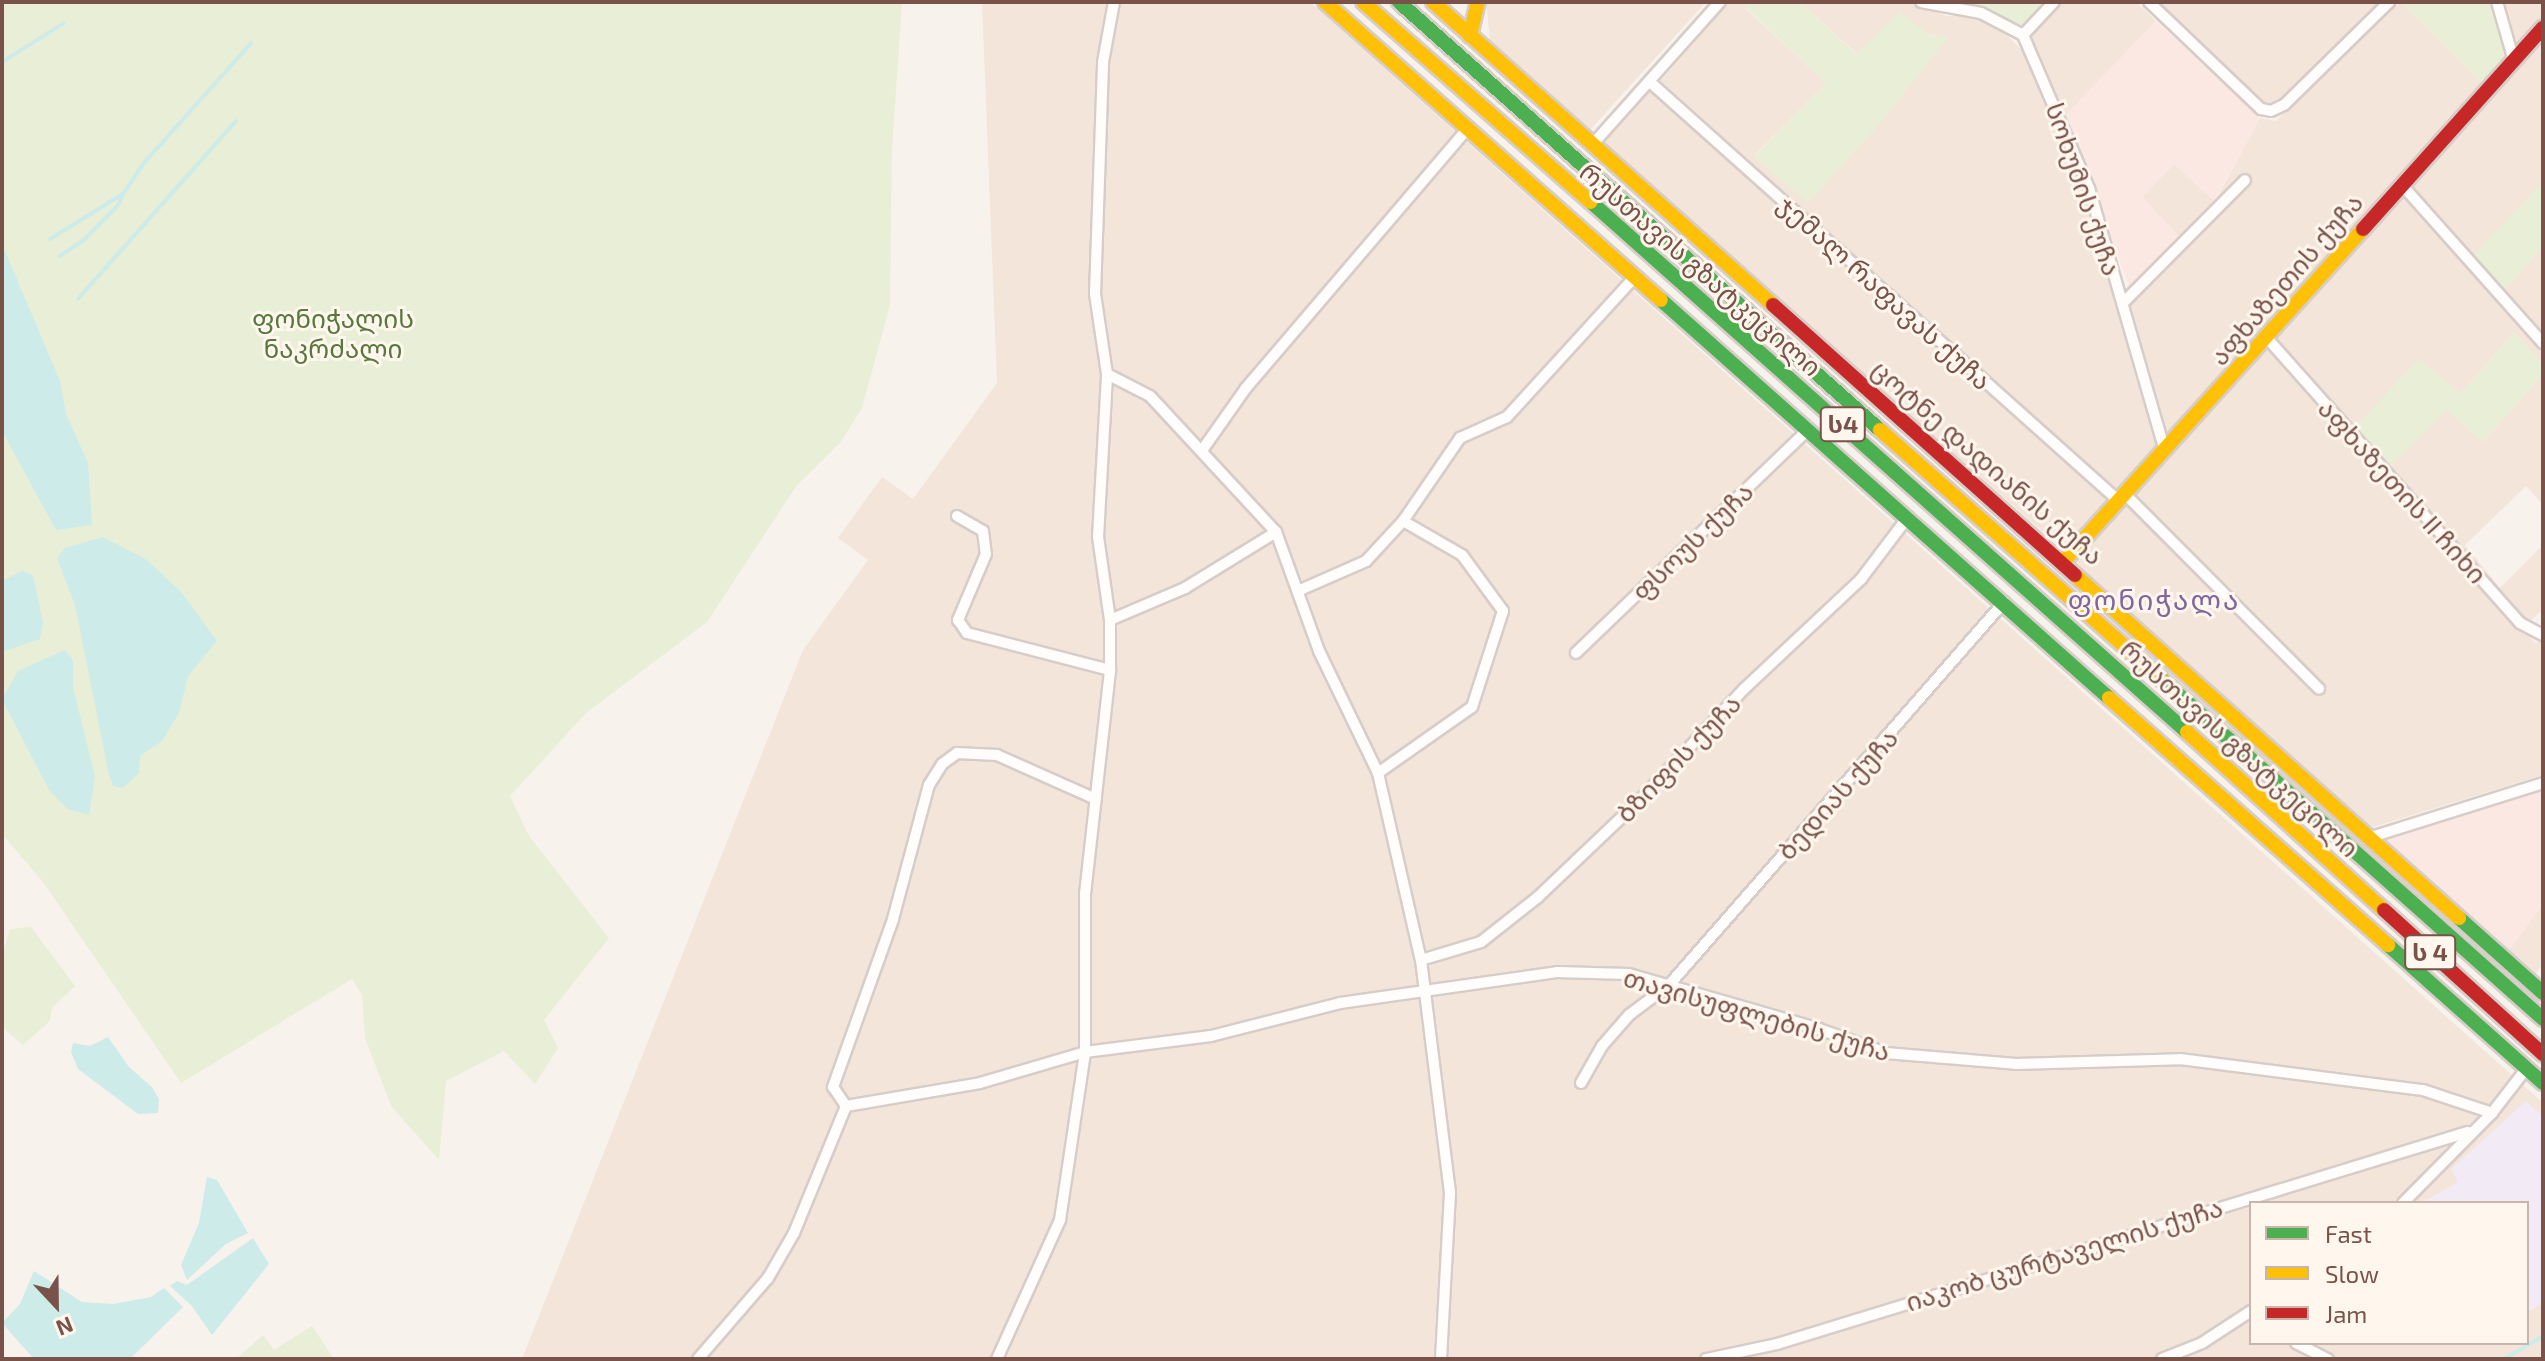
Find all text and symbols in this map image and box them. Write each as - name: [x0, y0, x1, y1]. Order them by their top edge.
- street label: სოხუმის ქუჩა: [2040, 98, 2128, 280]
- street label: რუსთავის გზატკეცილი: [1574, 156, 1828, 382]
- street label: აფხაზეთის ქუჩა: [2203, 187, 2369, 371]
- street label: ჯემალ რაფავას ქუჩა: [1772, 188, 1998, 396]
- park label: ფონიჭალის ნაკრძალი: [252, 302, 414, 364]
- street label: ცოტნე დადიანის ქუჩა: [1866, 353, 2110, 571]
- street label: აფხაზეთის II ჩიხი: [2312, 392, 2494, 590]
- road number: ს4: [1819, 404, 1867, 444]
- street label: ფსოუს ქუჩა: [1625, 475, 1759, 607]
- district label: ფონიჭალა: [2068, 582, 2240, 616]
- street label: რუსთავის გზატკეცილი: [2115, 633, 2365, 863]
- street label: ბზიფის ქუჩა: [1609, 687, 1747, 829]
- street label: ბედიას ქუჩა: [1770, 722, 1904, 866]
- road number: ს 4: [2404, 932, 2456, 972]
- street label: თავისუფლების ქუჩა: [1620, 961, 1894, 1067]
- street label: იაკობ ცურტაველის ქუჩა: [1902, 1191, 2226, 1317]
- legend: [2249, 1201, 2529, 1345]
- text: Fast: [2325, 1219, 2372, 1248]
- text: Slow: [2325, 1259, 2379, 1288]
- north arrow: [16, 1265, 96, 1345]
- text: Jam: [2325, 1299, 2367, 1328]
- text: N: [53, 1312, 77, 1342]

